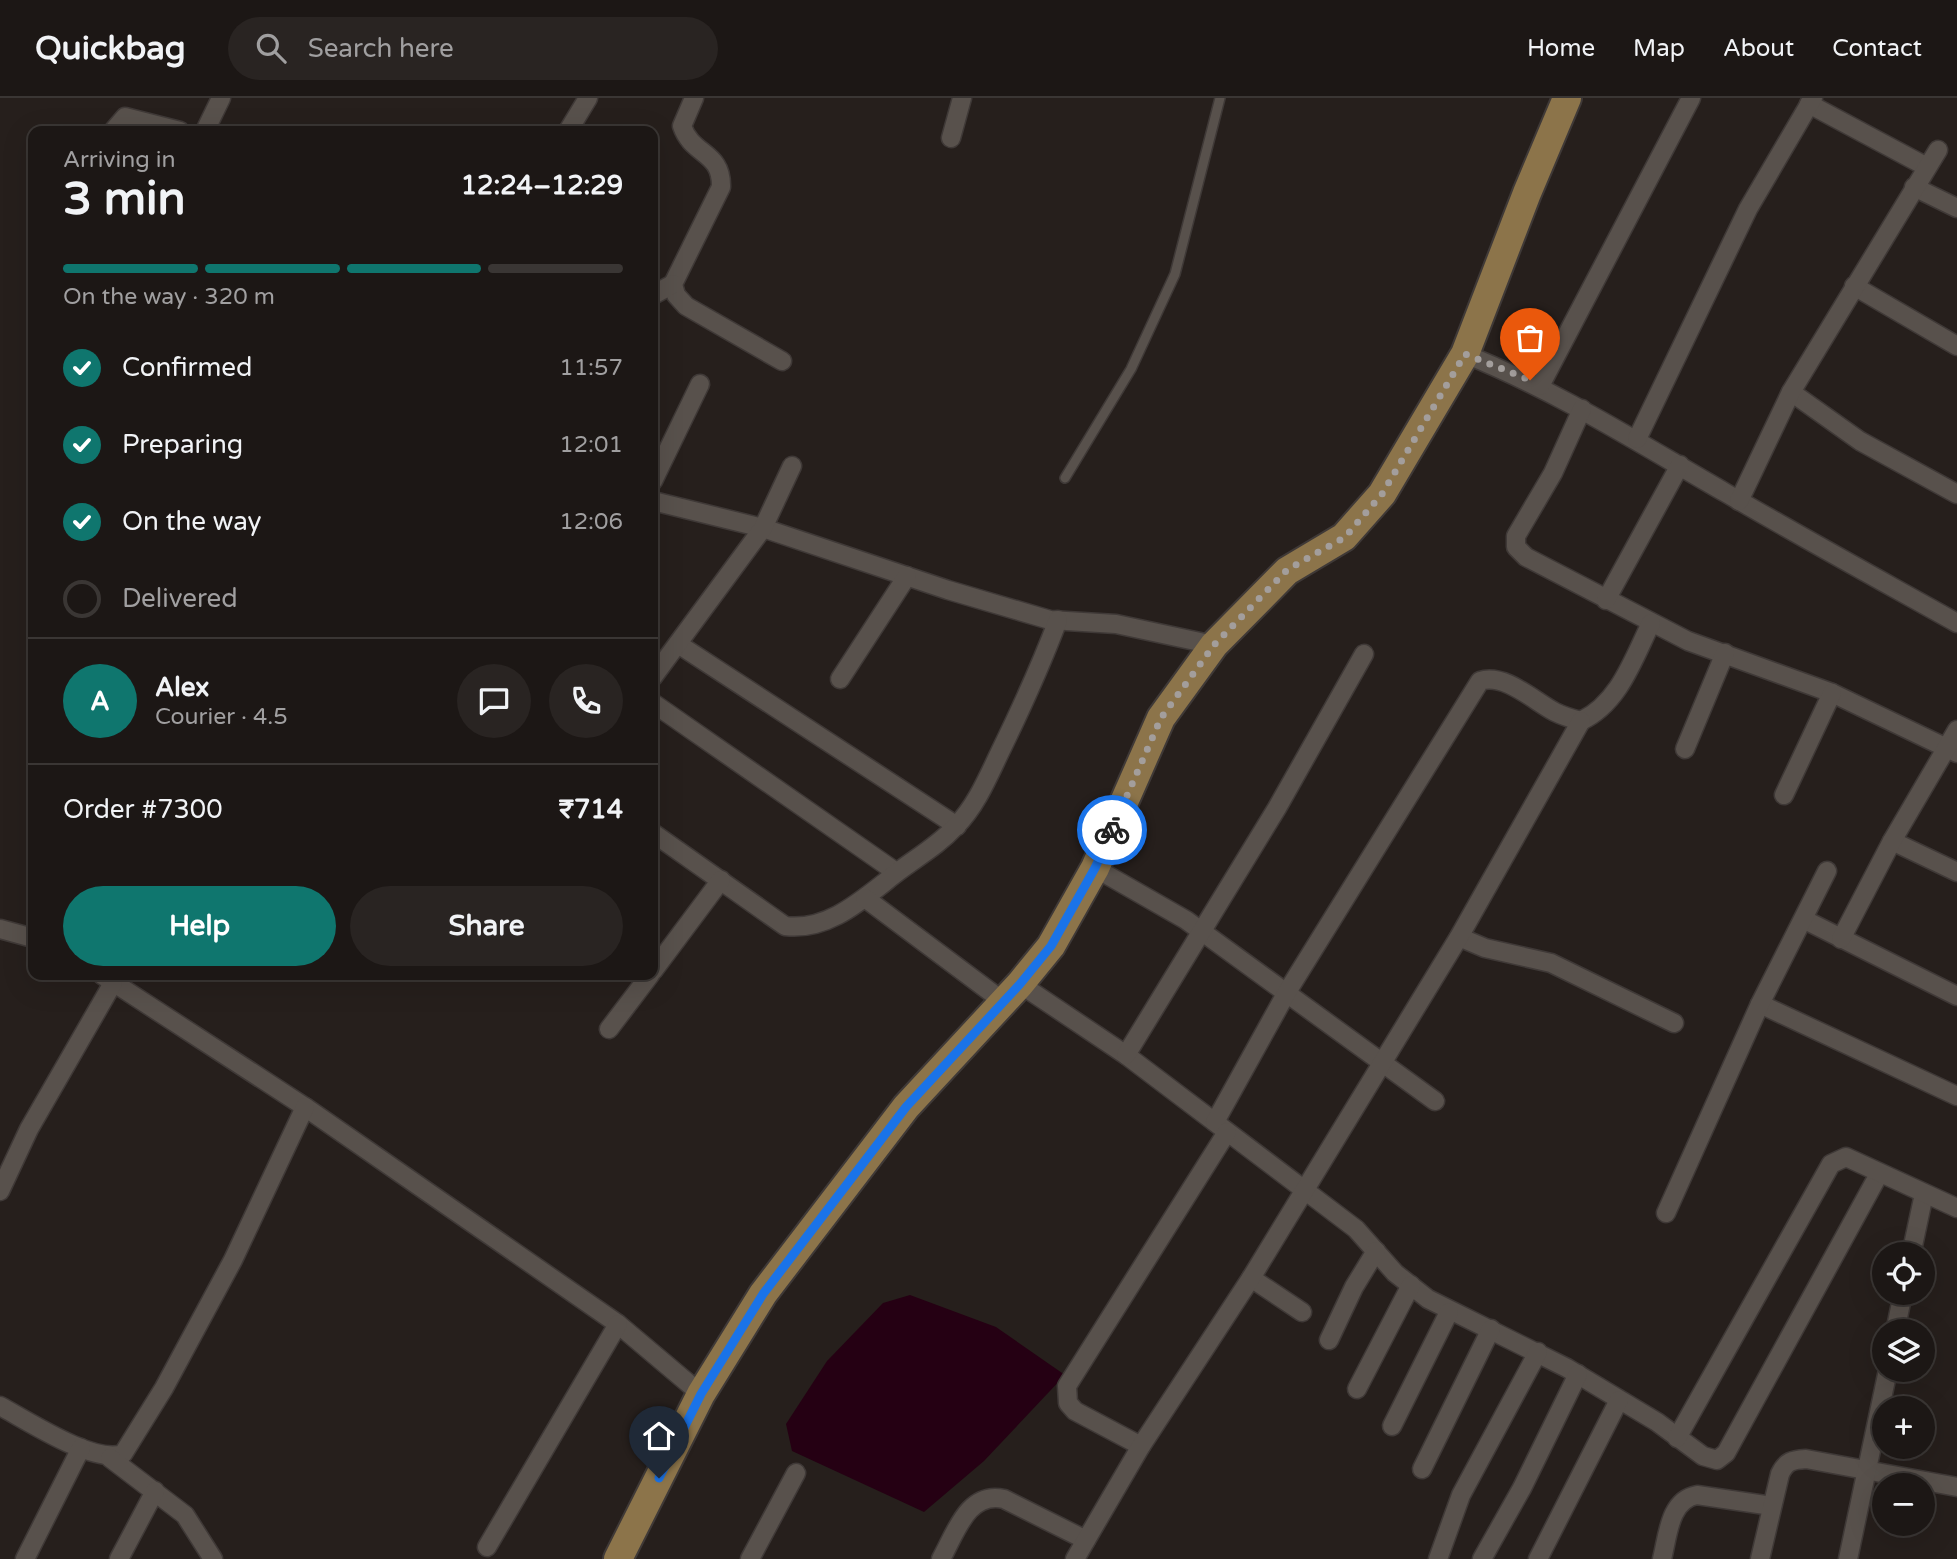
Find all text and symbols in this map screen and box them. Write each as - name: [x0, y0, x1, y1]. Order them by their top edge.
- search box: [228, 17, 718, 80]
- text: Quickbag: [35, 29, 186, 68]
- icon: search: [252, 29, 290, 67]
- text: Search here: [308, 33, 454, 64]
- text: Home: [1527, 34, 1595, 63]
- text: Map: [1633, 34, 1685, 63]
- text: About: [1723, 34, 1794, 63]
- text: Contact: [1832, 34, 1922, 63]
- text: Arriving in: [63, 146, 176, 174]
- text: 12:24–12:29: [461, 170, 623, 201]
- text: 3 min: [63, 172, 186, 227]
- text: On the way · 320 m: [63, 283, 275, 311]
- pin: [1500, 308, 1560, 380]
- icon: bag: [1511, 319, 1549, 357]
- icon: check: [63, 349, 101, 387]
- text: Confirmed: [122, 352, 252, 383]
- text: 11:57: [559, 354, 623, 382]
- icon: check: [63, 426, 101, 464]
- text: Preparing: [122, 429, 243, 460]
- text: 12:01: [559, 431, 623, 459]
- icon: check: [63, 503, 101, 541]
- text: On the way: [122, 506, 262, 537]
- text: 12:06: [559, 508, 623, 536]
- text: Delivered: [122, 583, 238, 614]
- button: chat: [457, 664, 531, 738]
- button: phone: [549, 664, 623, 738]
- text: Alex: [155, 672, 209, 703]
- text: A: [90, 686, 110, 717]
- text: Courier · 4.5: [155, 703, 288, 731]
- text: Order #7300: [63, 794, 223, 825]
- text: ₹714: [559, 794, 623, 825]
- courier: [1077, 795, 1147, 865]
- icon: bike: [1093, 811, 1131, 849]
- button: Help: [63, 886, 336, 966]
- button: Share: [350, 886, 623, 966]
- map controls: [1872, 1242, 1935, 1536]
- button: locate: [1872, 1242, 1935, 1305]
- button: layers: [1872, 1319, 1935, 1382]
- button: +: [1872, 1396, 1935, 1459]
- pin: [629, 1406, 689, 1478]
- icon: home: [640, 1417, 678, 1455]
- button: −: [1872, 1473, 1935, 1536]

